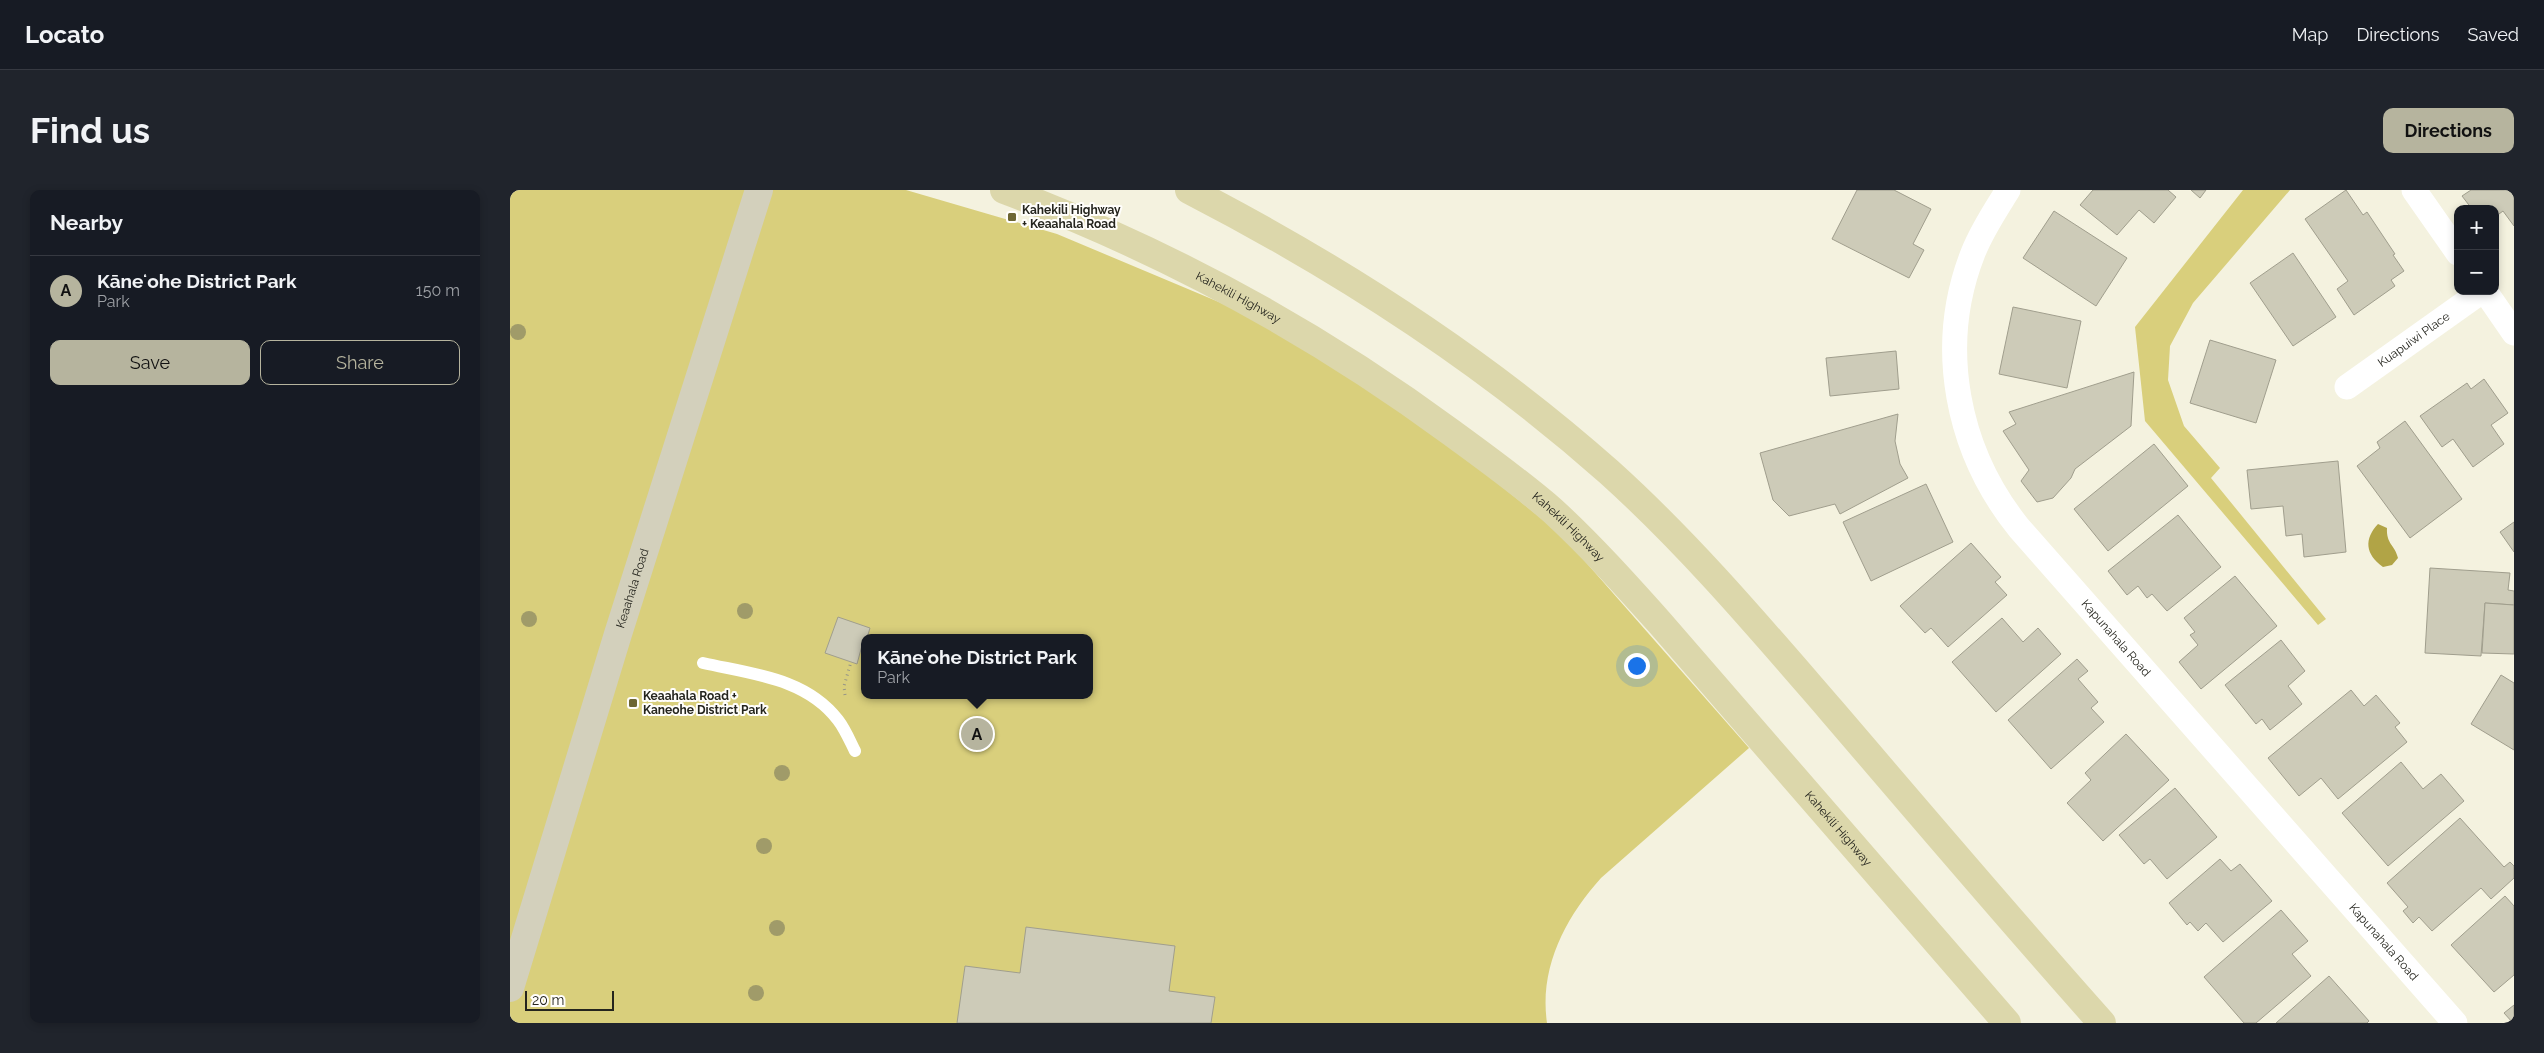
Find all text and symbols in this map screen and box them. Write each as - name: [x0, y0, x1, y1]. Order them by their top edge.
- text: Locato: [25, 20, 104, 49]
- text: Map: [2292, 24, 2328, 45]
- text: Directions: [2356, 24, 2440, 45]
- text: Saved: [2468, 24, 2519, 45]
- button: Directions: [2383, 108, 2514, 153]
- text: Find us: [30, 110, 150, 151]
- place label: Kahekili Highway + Keaahala Road: [1022, 203, 1121, 231]
- map controls: [2454, 205, 2499, 295]
- button: +: [2454, 205, 2499, 250]
- text: Nearby: [50, 210, 123, 235]
- marker: Kahekili Highway + Keaahala Road: [1006, 211, 1018, 223]
- button: −: [2454, 250, 2499, 295]
- street label: Kahekili Highway: [1193, 269, 1284, 327]
- text: Kāneʻohe District Park: [97, 270, 297, 292]
- text: A: [61, 281, 71, 300]
- text: 150 m: [416, 281, 460, 300]
- text: Park: [97, 292, 130, 311]
- street label: Kuapuiwi Place: [2375, 309, 2452, 370]
- button: Save: [50, 340, 250, 385]
- button: Share: [260, 340, 460, 385]
- street label: Kahekili Highway: [1529, 489, 1608, 565]
- street label: Keaahala Road: [613, 547, 652, 630]
- street label: Kapunahala Road: [2078, 597, 2153, 679]
- popup: [861, 634, 1093, 699]
- text: Kāneʻohe District Park: [877, 646, 1077, 668]
- your location: [1624, 653, 1650, 679]
- text: Park: [877, 668, 910, 687]
- place label: Keaahala Road + Kaneohe District Park: [643, 689, 767, 717]
- marker: Keaahala Road + Kaneohe District Park: [627, 697, 639, 709]
- pin: A: [961, 715, 993, 753]
- street label: Kahekili Highway: [1802, 788, 1875, 869]
- street label: Kapunahala Road: [2346, 901, 2421, 983]
- scale bar: [525, 988, 614, 1011]
- text: 20 m: [532, 992, 564, 1008]

